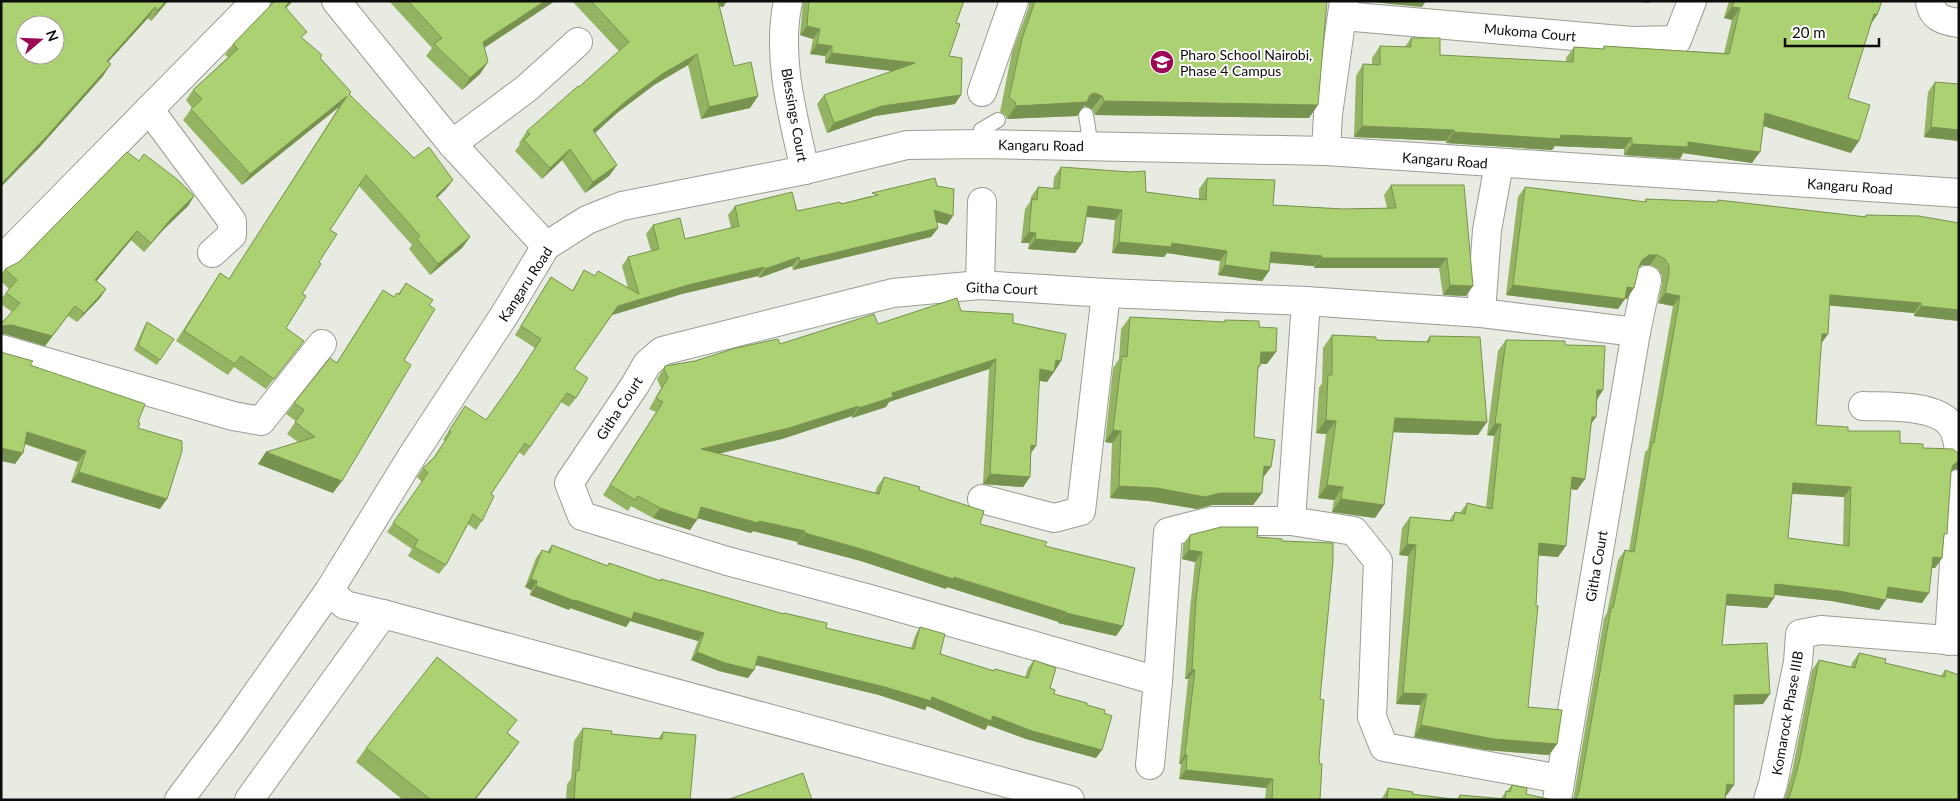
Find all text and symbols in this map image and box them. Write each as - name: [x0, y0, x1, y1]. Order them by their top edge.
- north arrow: [15, 15, 65, 65]
- scale bar: [1785, 15, 1879, 47]
- street label: Mukoma Court: [1483, 20, 1577, 44]
- text: 20 m: [1792, 23, 1826, 41]
- text: N: [43, 28, 63, 43]
- place label: Pharo School Nairobi, Phase 4 Campus: [1180, 46, 1312, 79]
- school or university icon: Pharo School Nairobi, Phase 4 Campus: [1149, 49, 1175, 75]
- street label: Blessings Court: [778, 67, 812, 163]
- street label: Kangaru Road: [998, 136, 1084, 154]
- street label: Kangaru Road: [1402, 149, 1488, 171]
- street label: Kangaru Road: [1807, 175, 1893, 197]
- street label: Kangaru Road: [495, 243, 555, 325]
- street label: Githa Court: [966, 278, 1038, 298]
- street label: Githa Court: [592, 373, 646, 443]
- street label: Githa Court: [1581, 529, 1611, 603]
- street label: Komarock Phase IIIB: [1768, 649, 1806, 777]

